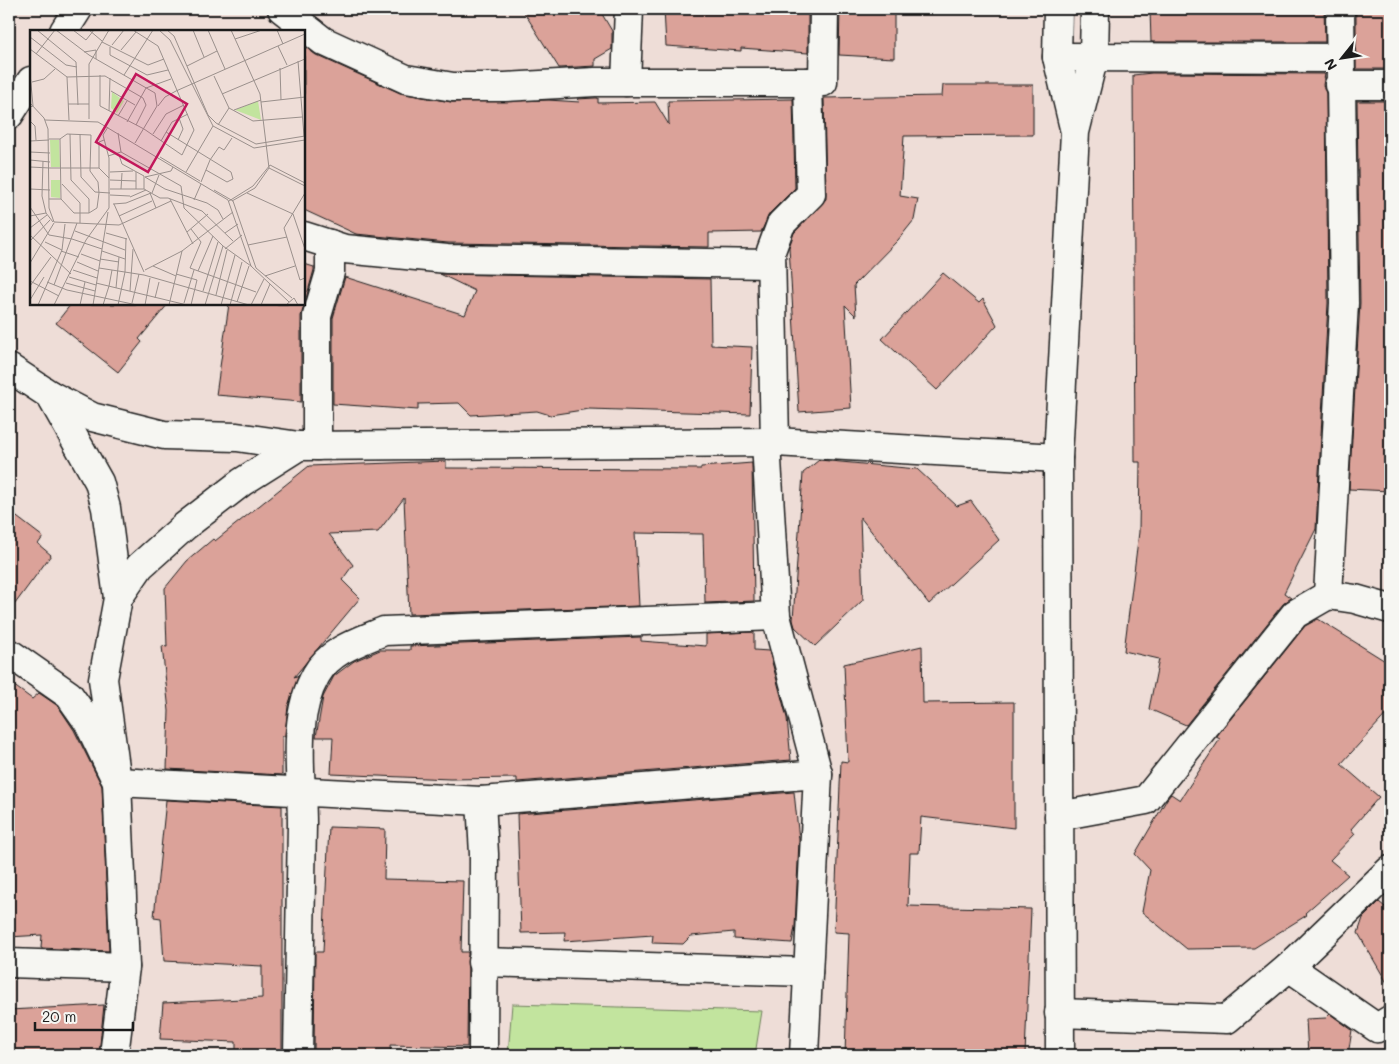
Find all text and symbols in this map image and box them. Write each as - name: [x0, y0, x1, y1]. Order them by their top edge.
- inset map: [30, 30, 305, 305]
- north arrow: [1316, 32, 1366, 82]
- text: N: [1319, 55, 1341, 74]
- scale bar: [35, 999, 132, 1031]
- text: 20 m: [42, 1006, 76, 1026]

